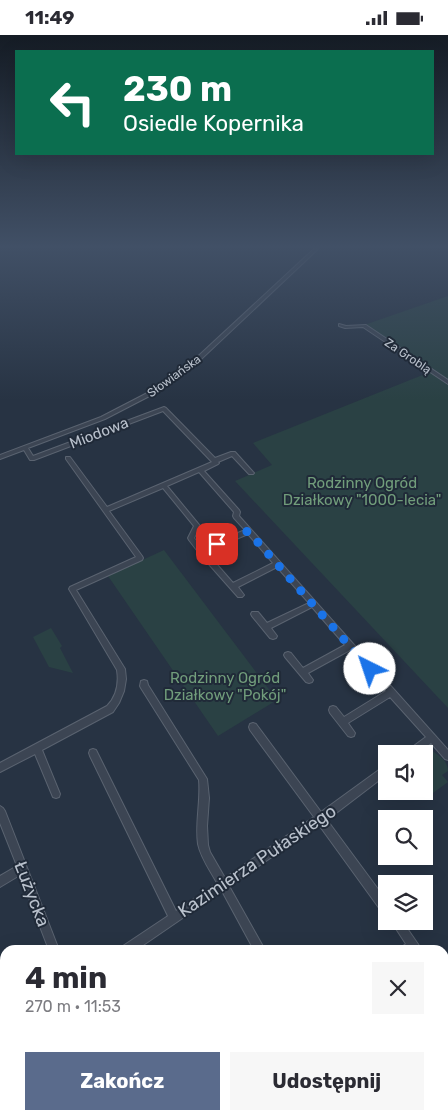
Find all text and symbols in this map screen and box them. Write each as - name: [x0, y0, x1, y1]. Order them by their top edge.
- text: 11:49: [25, 6, 75, 29]
- text: 230 m: [123, 68, 232, 110]
- icon: left: [40, 70, 105, 135]
- text: Osiedle Kopernika: [123, 110, 304, 137]
- street label: Za Groblą: [382, 335, 434, 377]
- street label: Słowiańska: [145, 352, 203, 400]
- street label: Miodowa: [67, 414, 131, 452]
- park label: Rodzinny Ogród Działkowy "1000-lecia": [283, 474, 441, 509]
- pin: [196, 523, 238, 565]
- icon: arrive: [203, 530, 231, 558]
- position arrow: [343, 642, 395, 694]
- park label: Rodzinny Ogród Działkowy "Pokój": [164, 669, 286, 704]
- map controls: [378, 745, 433, 930]
- button: sound: [378, 745, 433, 800]
- street label: Kazimierza Pułaskiego: [174, 800, 340, 922]
- button: search: [378, 810, 433, 865]
- street label: Łużycka: [9, 858, 55, 930]
- button: layers: [378, 875, 433, 930]
- text: 4 min: [25, 960, 107, 996]
- button: close: [372, 962, 424, 1014]
- text: 270 m · 11:53: [25, 997, 121, 1016]
- button: Zakończ: [25, 1052, 220, 1110]
- button: Udostępnij: [230, 1052, 424, 1110]

